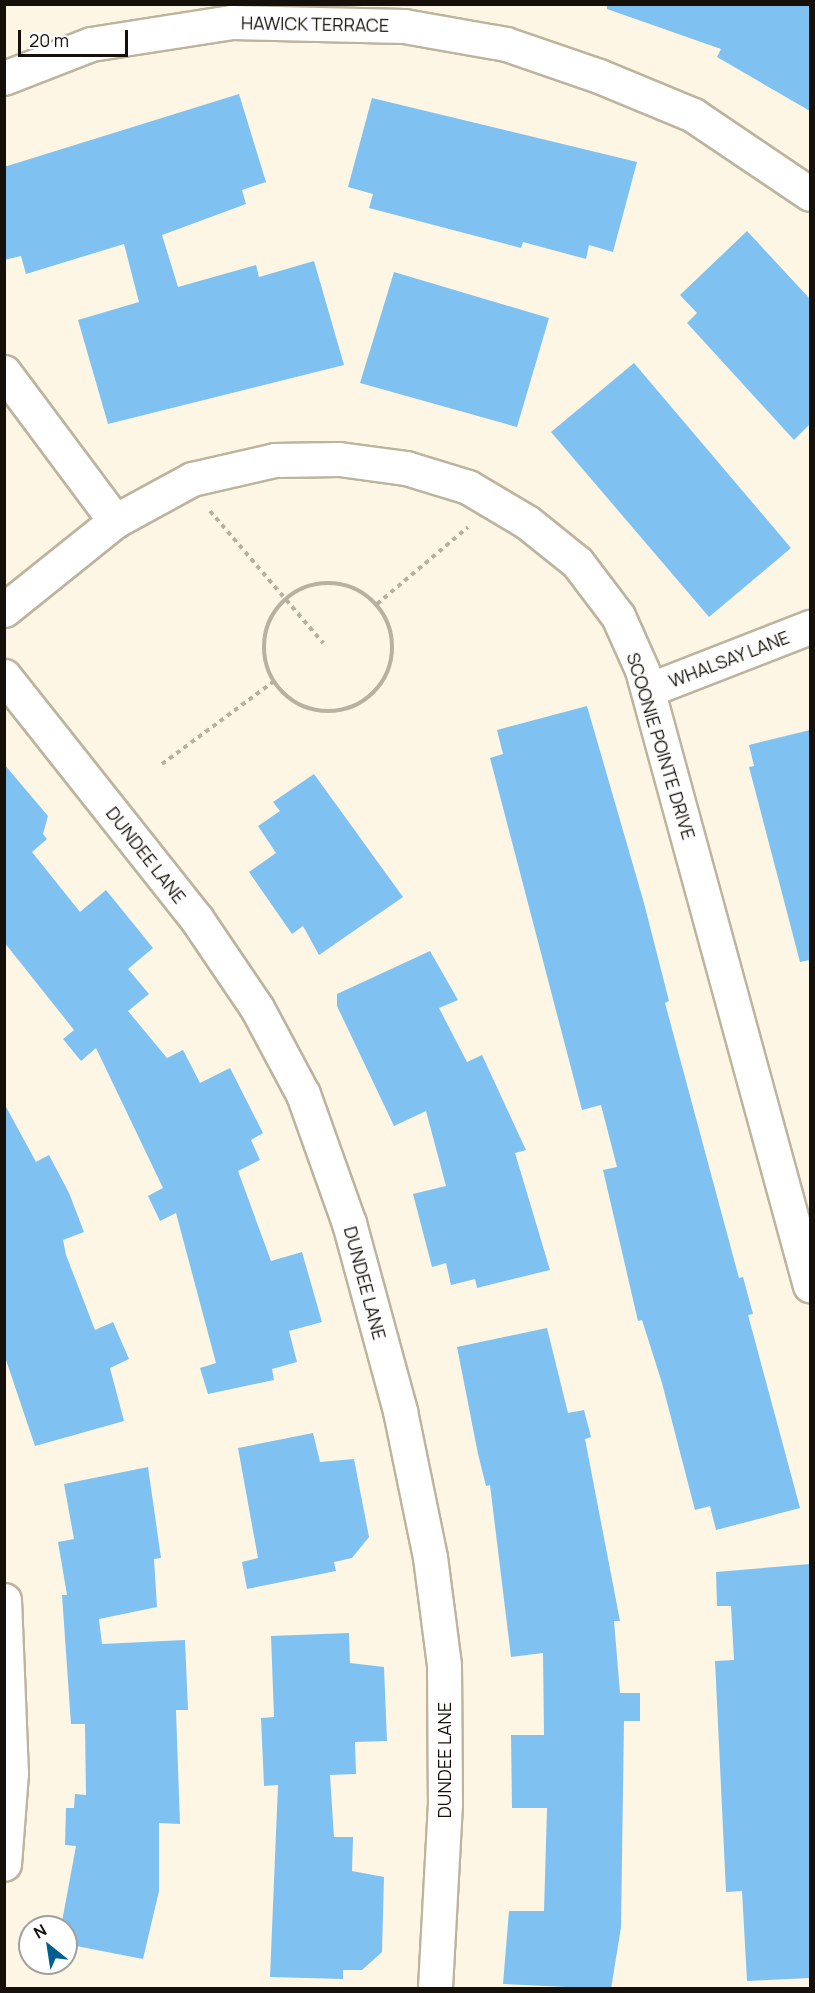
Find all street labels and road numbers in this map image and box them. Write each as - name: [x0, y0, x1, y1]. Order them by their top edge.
- street label: HAWICK TERRACE: [241, 12, 389, 36]
- street label: WHALSAY LANE: [665, 626, 793, 692]
- street label: SCOONIE POINTE DRIVE: [622, 650, 700, 842]
- street label: DUNDEE LANE: [102, 802, 190, 908]
- street label: DUNDEE LANE: [340, 1224, 390, 1342]
- street label: DUNDEE LANE: [433, 1702, 455, 1818]

